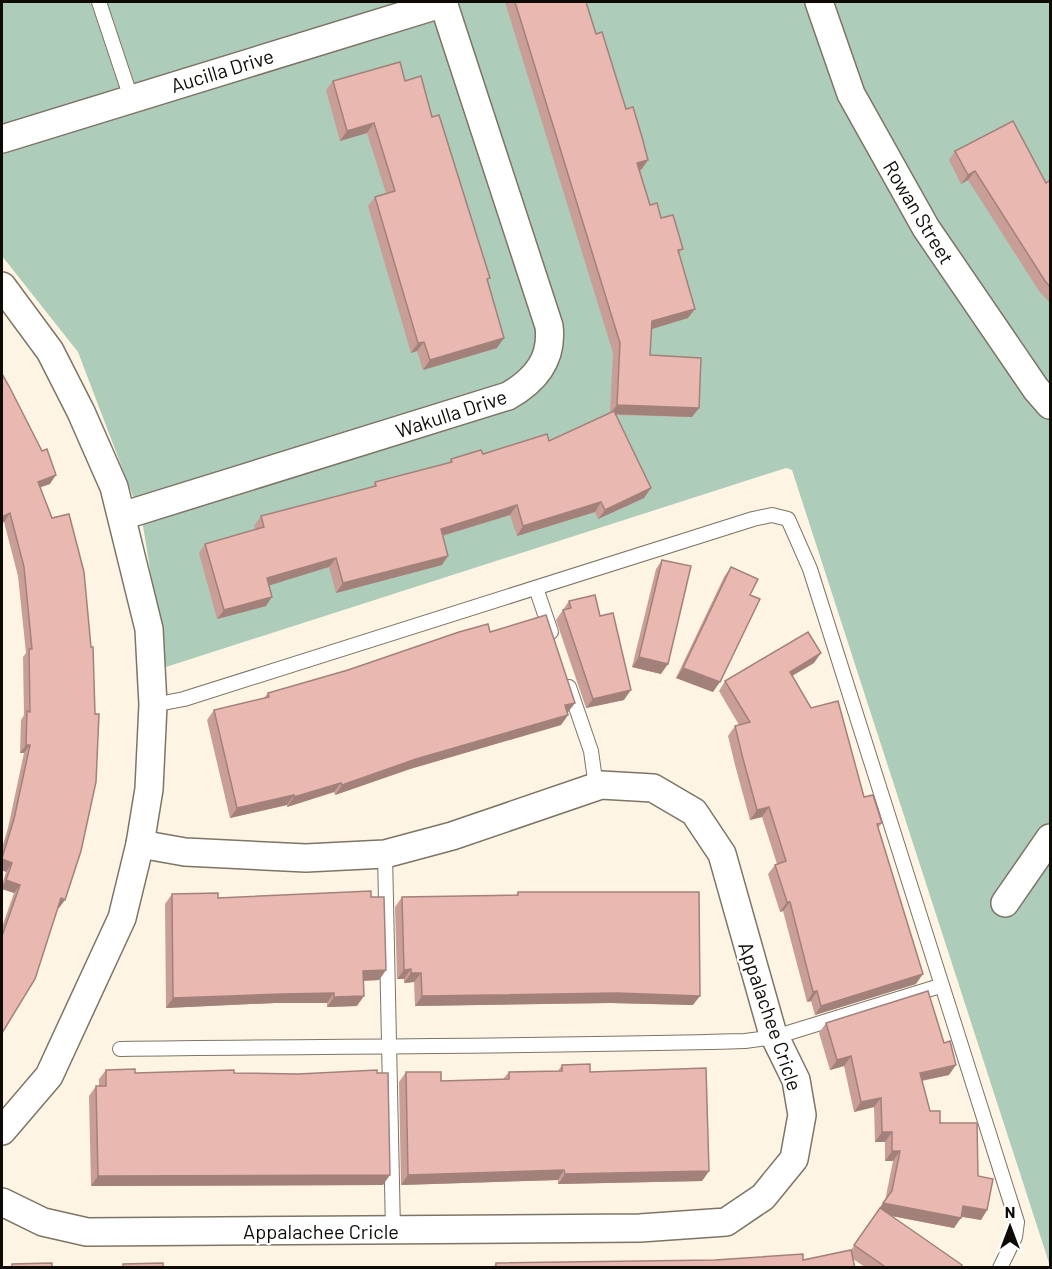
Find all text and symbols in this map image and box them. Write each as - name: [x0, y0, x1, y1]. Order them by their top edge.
- street label: Aucilla Drive: [168, 43, 276, 97]
- street label: Rowan Street: [879, 156, 959, 268]
- street label: Wakulla Drive: [392, 384, 510, 442]
- street label: Appalachee Cricle: [734, 938, 808, 1094]
- north arrow: [980, 1197, 1040, 1257]
- text: N: [1005, 1202, 1015, 1221]
- street label: Appalachee Cricle: [243, 1219, 399, 1243]

